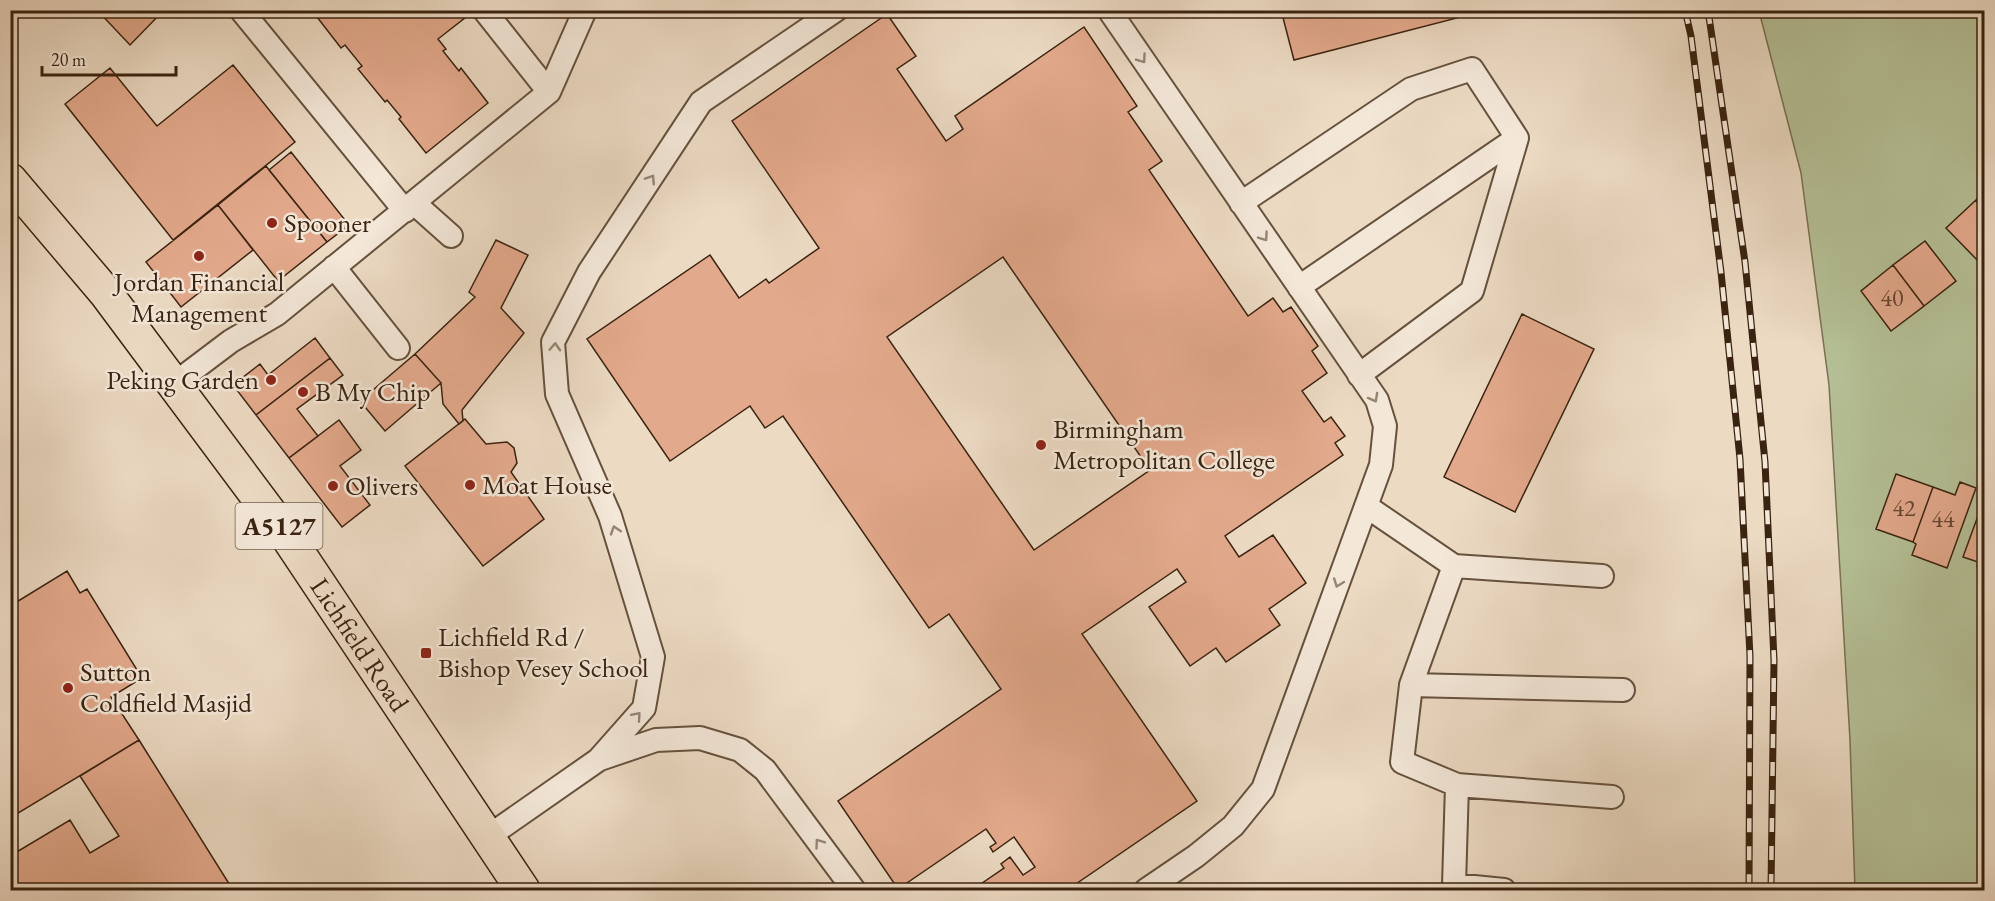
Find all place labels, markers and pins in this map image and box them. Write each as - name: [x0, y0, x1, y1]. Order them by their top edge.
- place label: Spooner: [284, 205, 371, 240]
- marker: Spooner: [265, 216, 279, 230]
- marker: Jordan Financial Management: [192, 249, 206, 263]
- place label: Jordan Financial Management: [112, 264, 284, 330]
- place label: Peking Garden: [106, 362, 259, 397]
- marker: Peking Garden: [264, 373, 278, 387]
- place label: B My Chip: [315, 374, 430, 409]
- marker: B My Chip: [296, 385, 310, 399]
- place label: Birmingham Metropolitan College: [1053, 411, 1275, 477]
- marker: Birmingham Metropolitan College: [1034, 438, 1048, 452]
- place label: Moat House: [482, 467, 612, 502]
- place label: Olivers: [345, 468, 418, 503]
- marker: Moat House: [463, 478, 477, 492]
- marker: Olivers: [326, 479, 340, 493]
- place label: Lichfield Rd / Bishop Vesey School: [438, 619, 649, 685]
- marker: Lichfield Rd / Bishop Vesey School: [419, 646, 433, 660]
- place label: Sutton Coldfield Masjid: [80, 654, 252, 720]
- marker: Sutton Coldfield Masjid: [61, 681, 75, 695]

